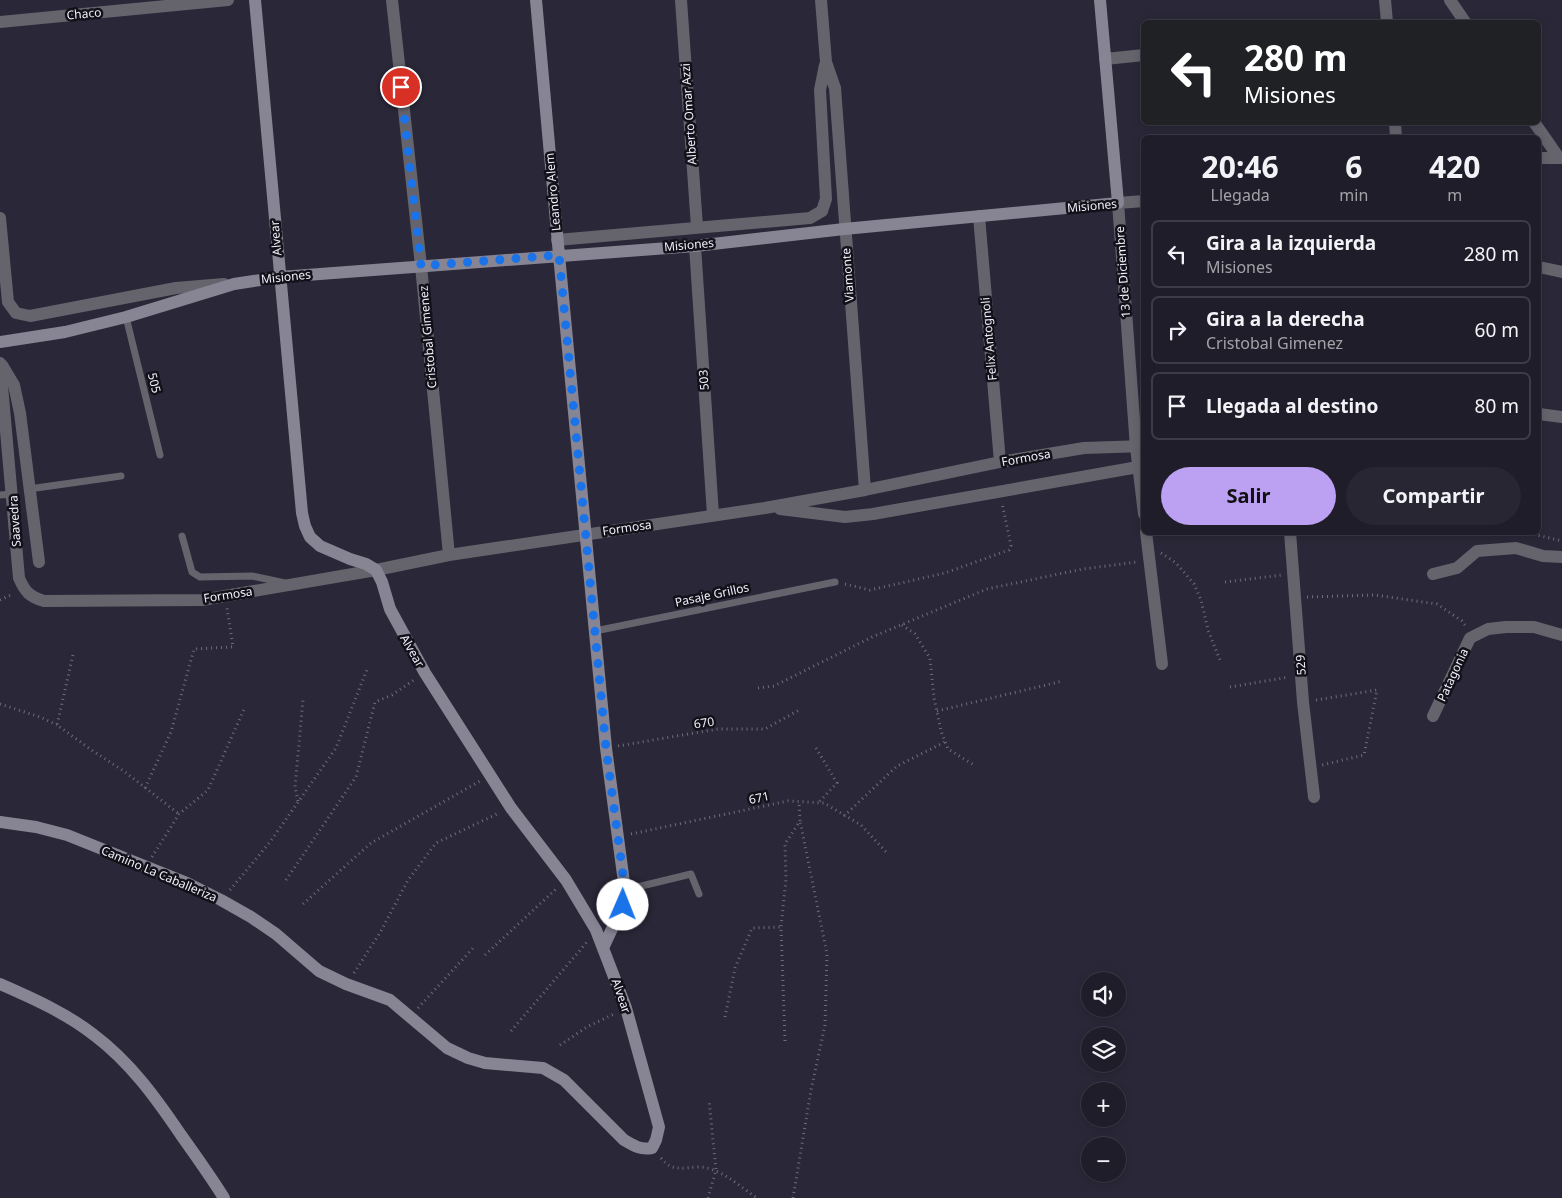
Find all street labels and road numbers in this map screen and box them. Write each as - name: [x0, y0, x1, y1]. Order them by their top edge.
- street label: Chaco: [66, 4, 102, 23]
- street label: Alberto Omar Azzi: [676, 63, 701, 166]
- street label: Leandro Alem: [541, 152, 564, 232]
- street label: Misiones: [1066, 195, 1118, 216]
- street label: Alvear: [265, 220, 286, 256]
- street label: 13 de Diciembre: [1111, 225, 1134, 318]
- street label: Misiones: [663, 234, 715, 255]
- street label: Viamonte: [837, 247, 858, 303]
- street label: Misiones: [260, 265, 312, 288]
- street label: Cristobal Gimenez: [415, 285, 440, 389]
- street label: Felix Antognoli: [976, 297, 1001, 381]
- street label: 503: [694, 369, 713, 391]
- street label: 505: [144, 371, 165, 395]
- street label: Formosa: [1000, 445, 1052, 470]
- street label: Saavedra: [4, 495, 25, 547]
- street label: Formosa: [601, 516, 653, 539]
- street label: Pasaje Grillos: [673, 578, 751, 611]
- street label: Formosa: [202, 582, 254, 607]
- street label: Alvear: [396, 631, 429, 670]
- street label: Patagonia: [1433, 645, 1472, 704]
- street label: 529: [1291, 654, 1310, 676]
- street label: 670: [692, 712, 716, 733]
- street label: 671: [747, 787, 771, 808]
- street label: Camino La Caballeriza: [99, 841, 220, 906]
- street label: Alvear: [608, 976, 635, 1015]

